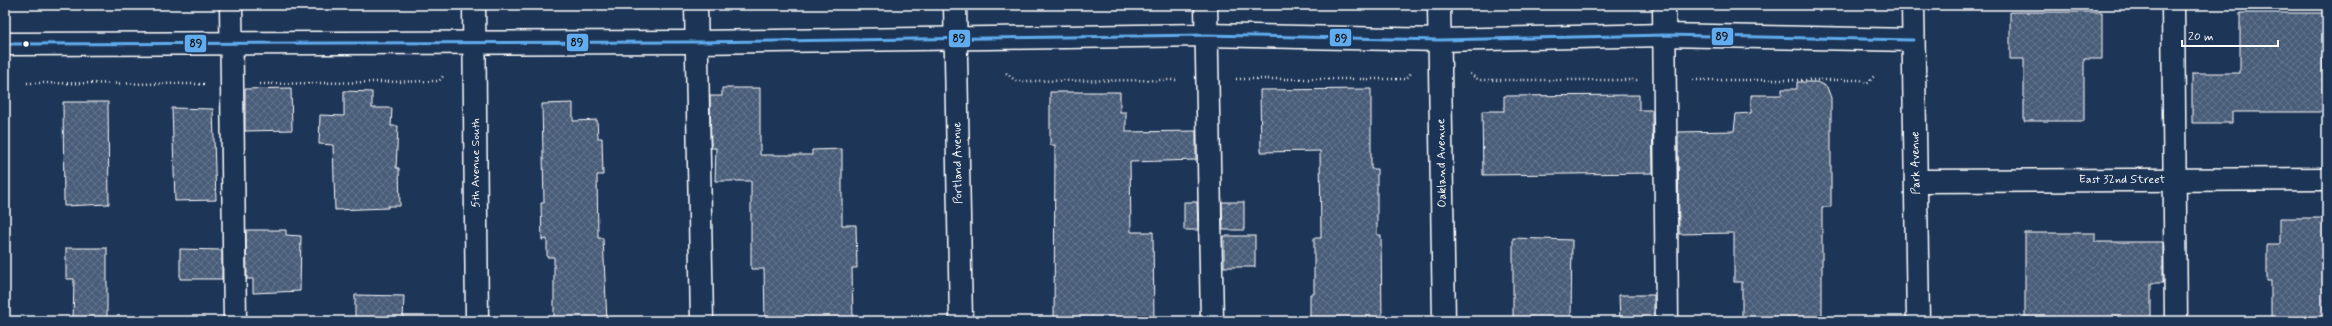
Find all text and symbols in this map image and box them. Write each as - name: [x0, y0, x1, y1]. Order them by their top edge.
- scale bar: [2182, 22, 2278, 48]
- line badge: 89: [1711, 27, 1734, 46]
- line badge: 89: [1329, 28, 1352, 47]
- line badge: 89: [948, 29, 971, 48]
- text: 20 m: [2188, 29, 2214, 45]
- text: 89: [1716, 30, 1729, 44]
- text: 89: [953, 32, 966, 46]
- text: 89: [1335, 32, 1348, 46]
- line badge: 89: [566, 33, 589, 52]
- line badge: 89: [184, 34, 207, 53]
- text: 89: [571, 36, 584, 50]
- text: 89: [190, 37, 203, 51]
- unlabelled marker: [21, 39, 31, 49]
- street label: 5th Avenue South: [468, 118, 484, 208]
- street label: Oakland Avenue: [1433, 118, 1451, 208]
- street label: Portland Avenue: [949, 121, 967, 204]
- street label: Park Avenue: [1907, 131, 1925, 195]
- street label: East 32nd Street: [2079, 172, 2166, 188]

